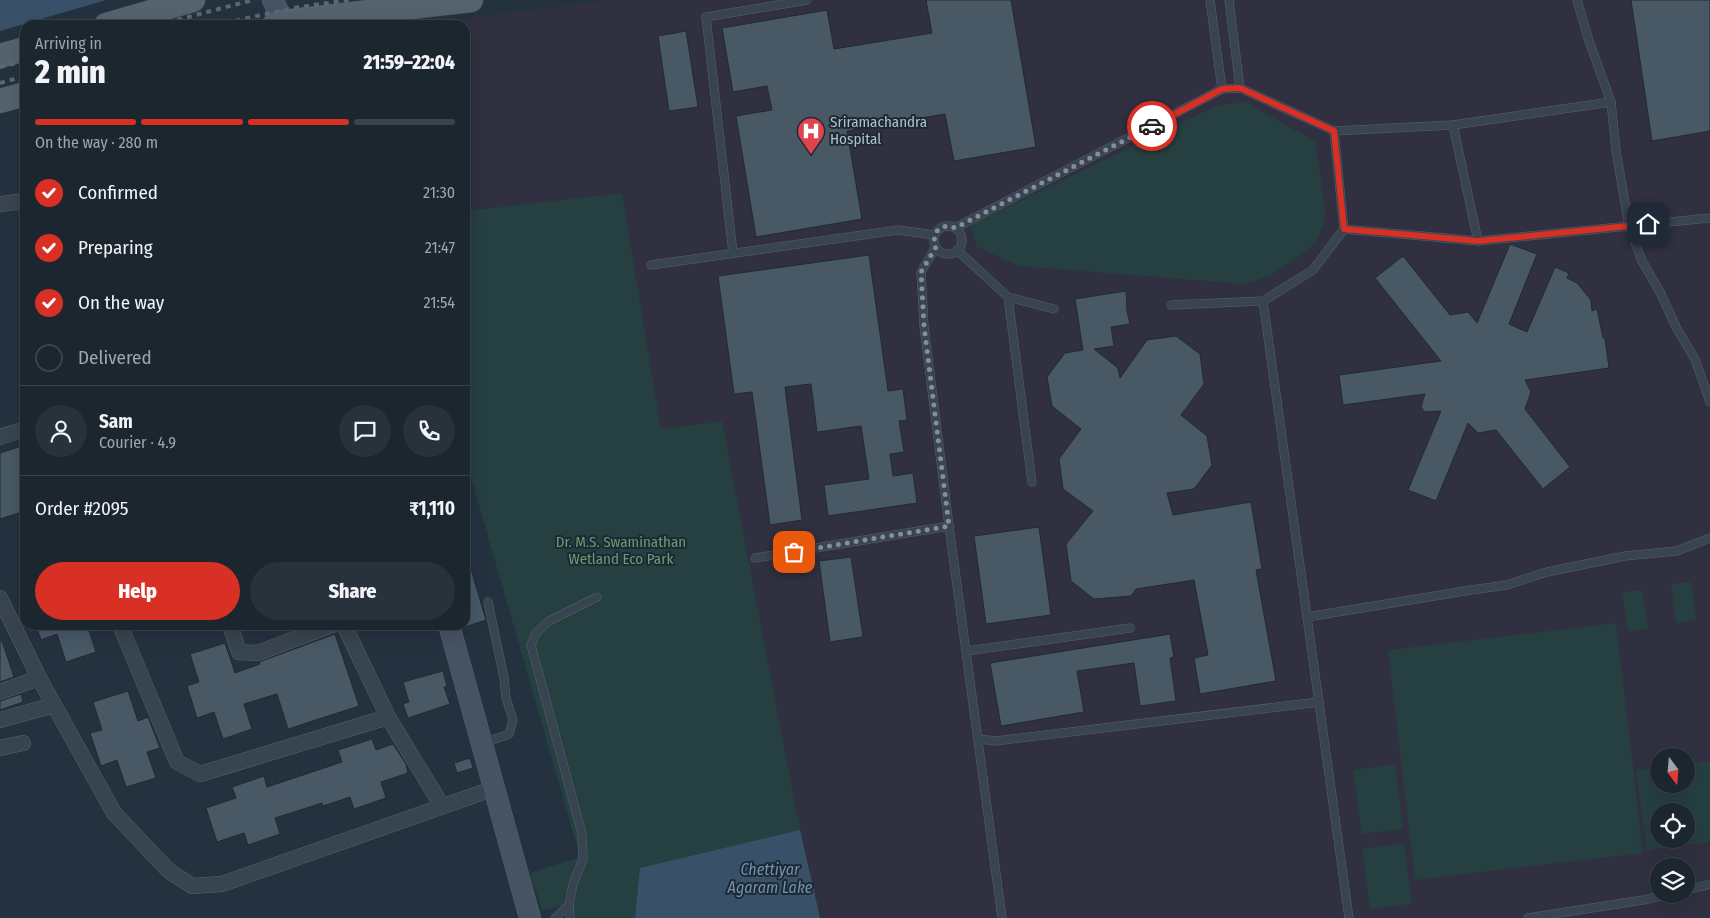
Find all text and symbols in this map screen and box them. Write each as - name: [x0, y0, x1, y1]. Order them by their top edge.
- text: Arriving in: [35, 34, 102, 53]
- text: 21:59–22:04: [363, 51, 455, 74]
- text: 2 min: [35, 53, 106, 91]
- courier: [1127, 101, 1177, 151]
- icon: car: [1138, 112, 1166, 140]
- place label: Sriramachandra Hospital: [830, 113, 927, 148]
- hospital icon: Sriramachandra Hospital: [796, 116, 826, 155]
- text: On the way · 280 m: [35, 133, 158, 152]
- icon: check: [35, 179, 63, 207]
- text: Confirmed: [78, 181, 158, 204]
- text: 21:30: [423, 183, 455, 202]
- pin: [1627, 203, 1669, 245]
- icon: home: [1634, 210, 1662, 238]
- icon: check: [35, 234, 63, 262]
- text: Preparing: [78, 236, 153, 259]
- text: 21:47: [425, 238, 455, 257]
- icon: check: [35, 289, 63, 317]
- text: On the way: [78, 291, 164, 314]
- text: 21:54: [424, 293, 455, 312]
- text: Delivered: [78, 346, 152, 369]
- button: person: [35, 405, 87, 457]
- button: chat: [339, 405, 391, 457]
- button: phone: [403, 405, 455, 457]
- text: Sam: [99, 410, 133, 433]
- text: Courier · 4.9: [99, 433, 176, 452]
- text: Order #2095: [35, 497, 129, 520]
- text: ₹1,110: [409, 497, 455, 520]
- pin: [773, 531, 815, 573]
- park label: Dr. M.S. Swaminathan Wetland Eco Park: [556, 533, 686, 568]
- icon: bag: [780, 538, 808, 566]
- button: Help: [35, 562, 240, 620]
- button: Share: [250, 562, 455, 620]
- north arrow: [1650, 748, 1695, 792]
- map controls: [1650, 748, 1695, 903]
- button: locate: [1650, 803, 1695, 848]
- button: layers: [1650, 858, 1695, 903]
- water label: Chettiyar Agaram Lake: [727, 860, 813, 897]

